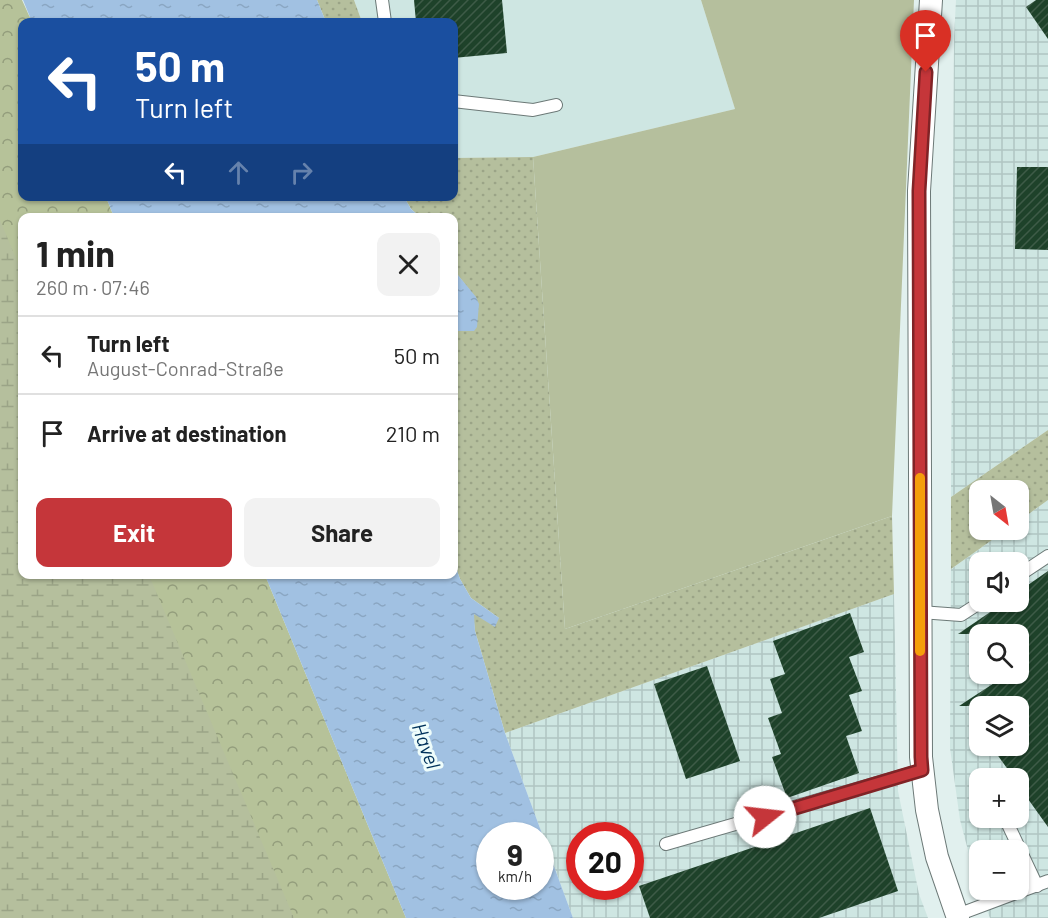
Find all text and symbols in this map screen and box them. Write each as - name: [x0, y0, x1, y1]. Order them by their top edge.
- pin: [900, 10, 951, 72]
- icon: arrive: [909, 19, 942, 52]
- text: 50 m: [135, 40, 225, 90]
- icon: left: [36, 42, 114, 120]
- text: Turn left: [135, 91, 233, 123]
- icon: left: [159, 156, 192, 189]
- icon: ahead: [222, 156, 255, 189]
- icon: right: [285, 156, 318, 189]
- text: 1 min: [36, 231, 115, 274]
- button: close: [377, 233, 440, 296]
- text: 260 m · 07:46: [36, 275, 150, 299]
- text: Turn left: [87, 330, 170, 356]
- icon: left: [36, 339, 69, 372]
- text: 50 m: [394, 342, 440, 368]
- text: August-Conrad-Straße: [87, 356, 284, 380]
- icon: arrive: [36, 417, 69, 450]
- text: Arrive at destination: [87, 420, 286, 446]
- text: 210 m: [386, 420, 440, 446]
- north arrow: [969, 480, 1029, 540]
- map controls: [969, 480, 1029, 900]
- button: Exit: [36, 498, 232, 567]
- button: Share: [244, 498, 440, 567]
- button: sound: [969, 552, 1029, 612]
- button: search: [969, 624, 1029, 684]
- button: layers: [969, 696, 1029, 756]
- water label: Havel: [408, 719, 446, 772]
- button: +: [969, 768, 1029, 828]
- position arrow: [733, 785, 797, 849]
- speed limit sign: 20: [566, 822, 644, 900]
- text: 9: [507, 836, 523, 872]
- button: −: [969, 840, 1029, 900]
- text: km/h: [498, 867, 532, 885]

